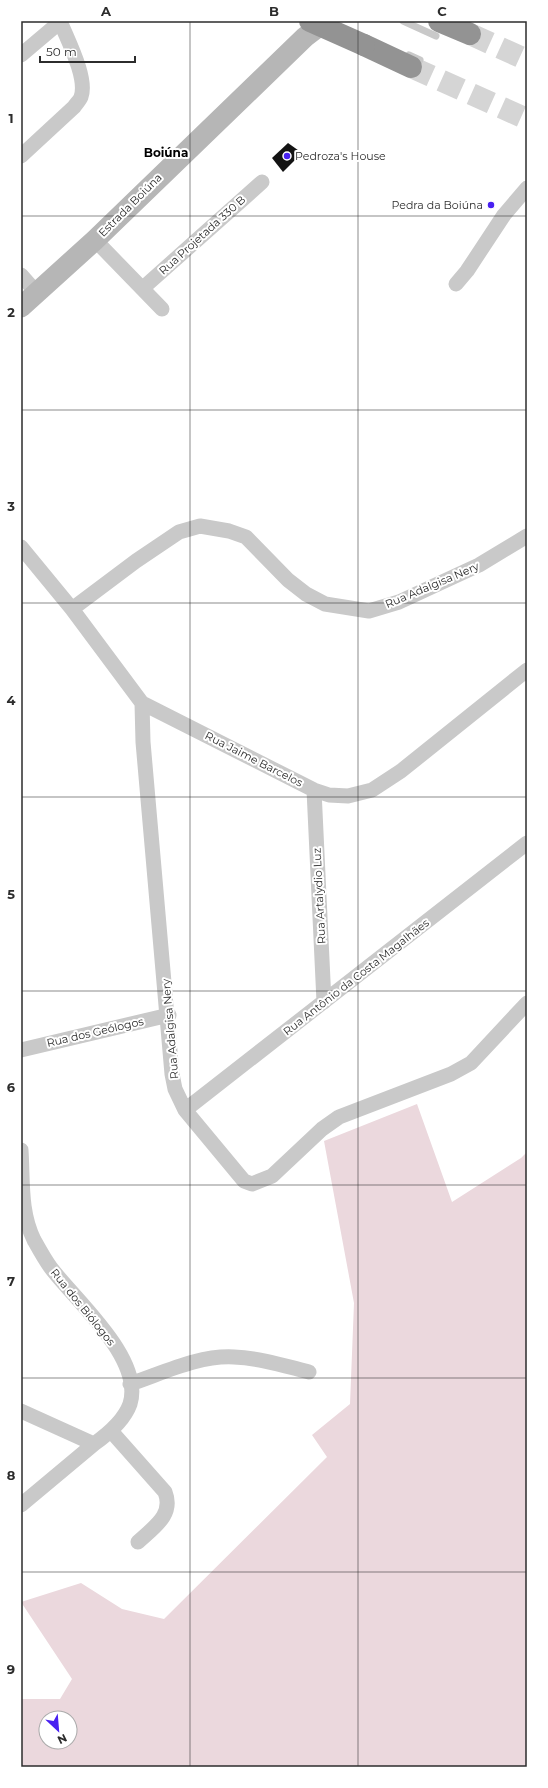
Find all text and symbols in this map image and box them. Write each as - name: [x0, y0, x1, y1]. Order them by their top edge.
- text: A: [100, 3, 112, 19]
- text: B: [269, 3, 279, 19]
- text: C: [437, 3, 447, 19]
- scale bar: [40, 38, 135, 64]
- text: 50 m: [46, 44, 77, 59]
- text: 1: [8, 110, 14, 126]
- district label: Boiúna: [144, 145, 188, 160]
- place label: Pedroza's House: [295, 149, 386, 163]
- marker: Pedroza's House: [282, 151, 292, 161]
- street label: Estrada Boiúna: [95, 170, 165, 240]
- street label: Rua Projetada 330 B: [156, 192, 248, 278]
- place label: Pedra da Boiúna: [392, 198, 483, 212]
- marker: Pedra da Boiúna: [486, 200, 496, 210]
- text: 2: [7, 304, 15, 320]
- text: 3: [6, 498, 15, 514]
- street label: Rua Adalgisa Nery: [383, 559, 481, 611]
- text: 4: [7, 692, 16, 708]
- street label: Rua Jaime Barcelos: [203, 728, 306, 790]
- street label: Rua Artalydio Luz: [309, 847, 329, 944]
- text: 5: [7, 886, 15, 902]
- street label: Rua Antônio da Costa Magalhães: [280, 915, 432, 1038]
- street label: Rua Adalgisa Nery: [159, 978, 181, 1080]
- street label: Rua dos Geólogos: [45, 1014, 145, 1050]
- text: 6: [7, 1079, 16, 1095]
- street label: Rua dos Biólogos: [48, 1266, 119, 1349]
- text: 7: [7, 1273, 15, 1289]
- text: 8: [7, 1467, 16, 1483]
- text: 9: [7, 1661, 15, 1677]
- north arrow: [38, 1710, 78, 1750]
- text: N: [55, 1731, 69, 1747]

